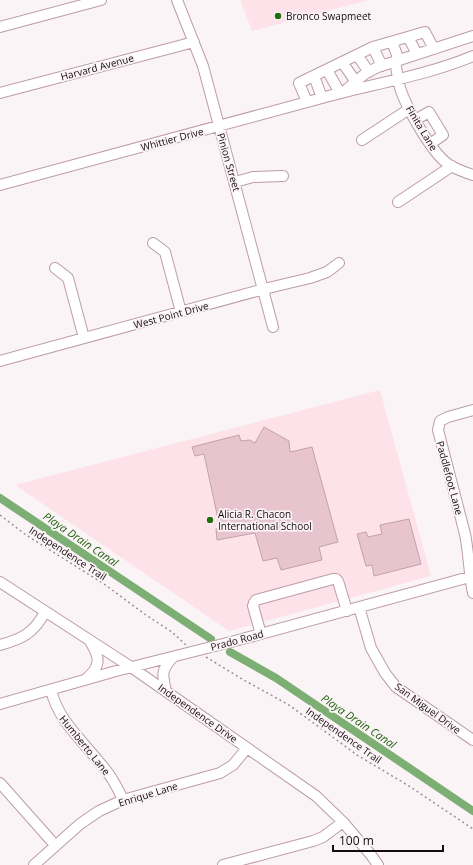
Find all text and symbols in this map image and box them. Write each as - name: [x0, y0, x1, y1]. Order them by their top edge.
- place label: Bronco Swapmeet: [286, 9, 371, 23]
- marker: Bronco Swapmeet: [273, 11, 283, 21]
- street label: Harvard Avenue: [59, 50, 135, 83]
- street label: Finita Lane: [403, 103, 441, 154]
- street label: Whittier Drive: [139, 124, 205, 154]
- street label: Pinion Street: [214, 131, 244, 193]
- street label: West Point Drive: [132, 298, 210, 332]
- street label: Paddlefoot Lane: [433, 439, 467, 517]
- place label: Alicia R. Chacon International School: [218, 507, 312, 533]
- water label: Playa Drain Canal: [41, 508, 122, 570]
- marker: Alicia R. Chacon International School: [205, 515, 215, 525]
- street label: Independence Trail: [27, 523, 109, 583]
- street label: Prado Road: [209, 626, 265, 654]
- street label: San Miguel Drive: [392, 679, 464, 737]
- street label: Independence Drive: [156, 680, 241, 746]
- water label: Playa Drain Canal: [319, 690, 400, 752]
- street label: Independence Trail: [303, 704, 385, 766]
- street label: Humberto Lane: [56, 712, 114, 778]
- street label: Enrique Lane: [117, 778, 180, 810]
- scale bar: [333, 827, 443, 853]
- text: 100 m: [339, 832, 374, 849]

